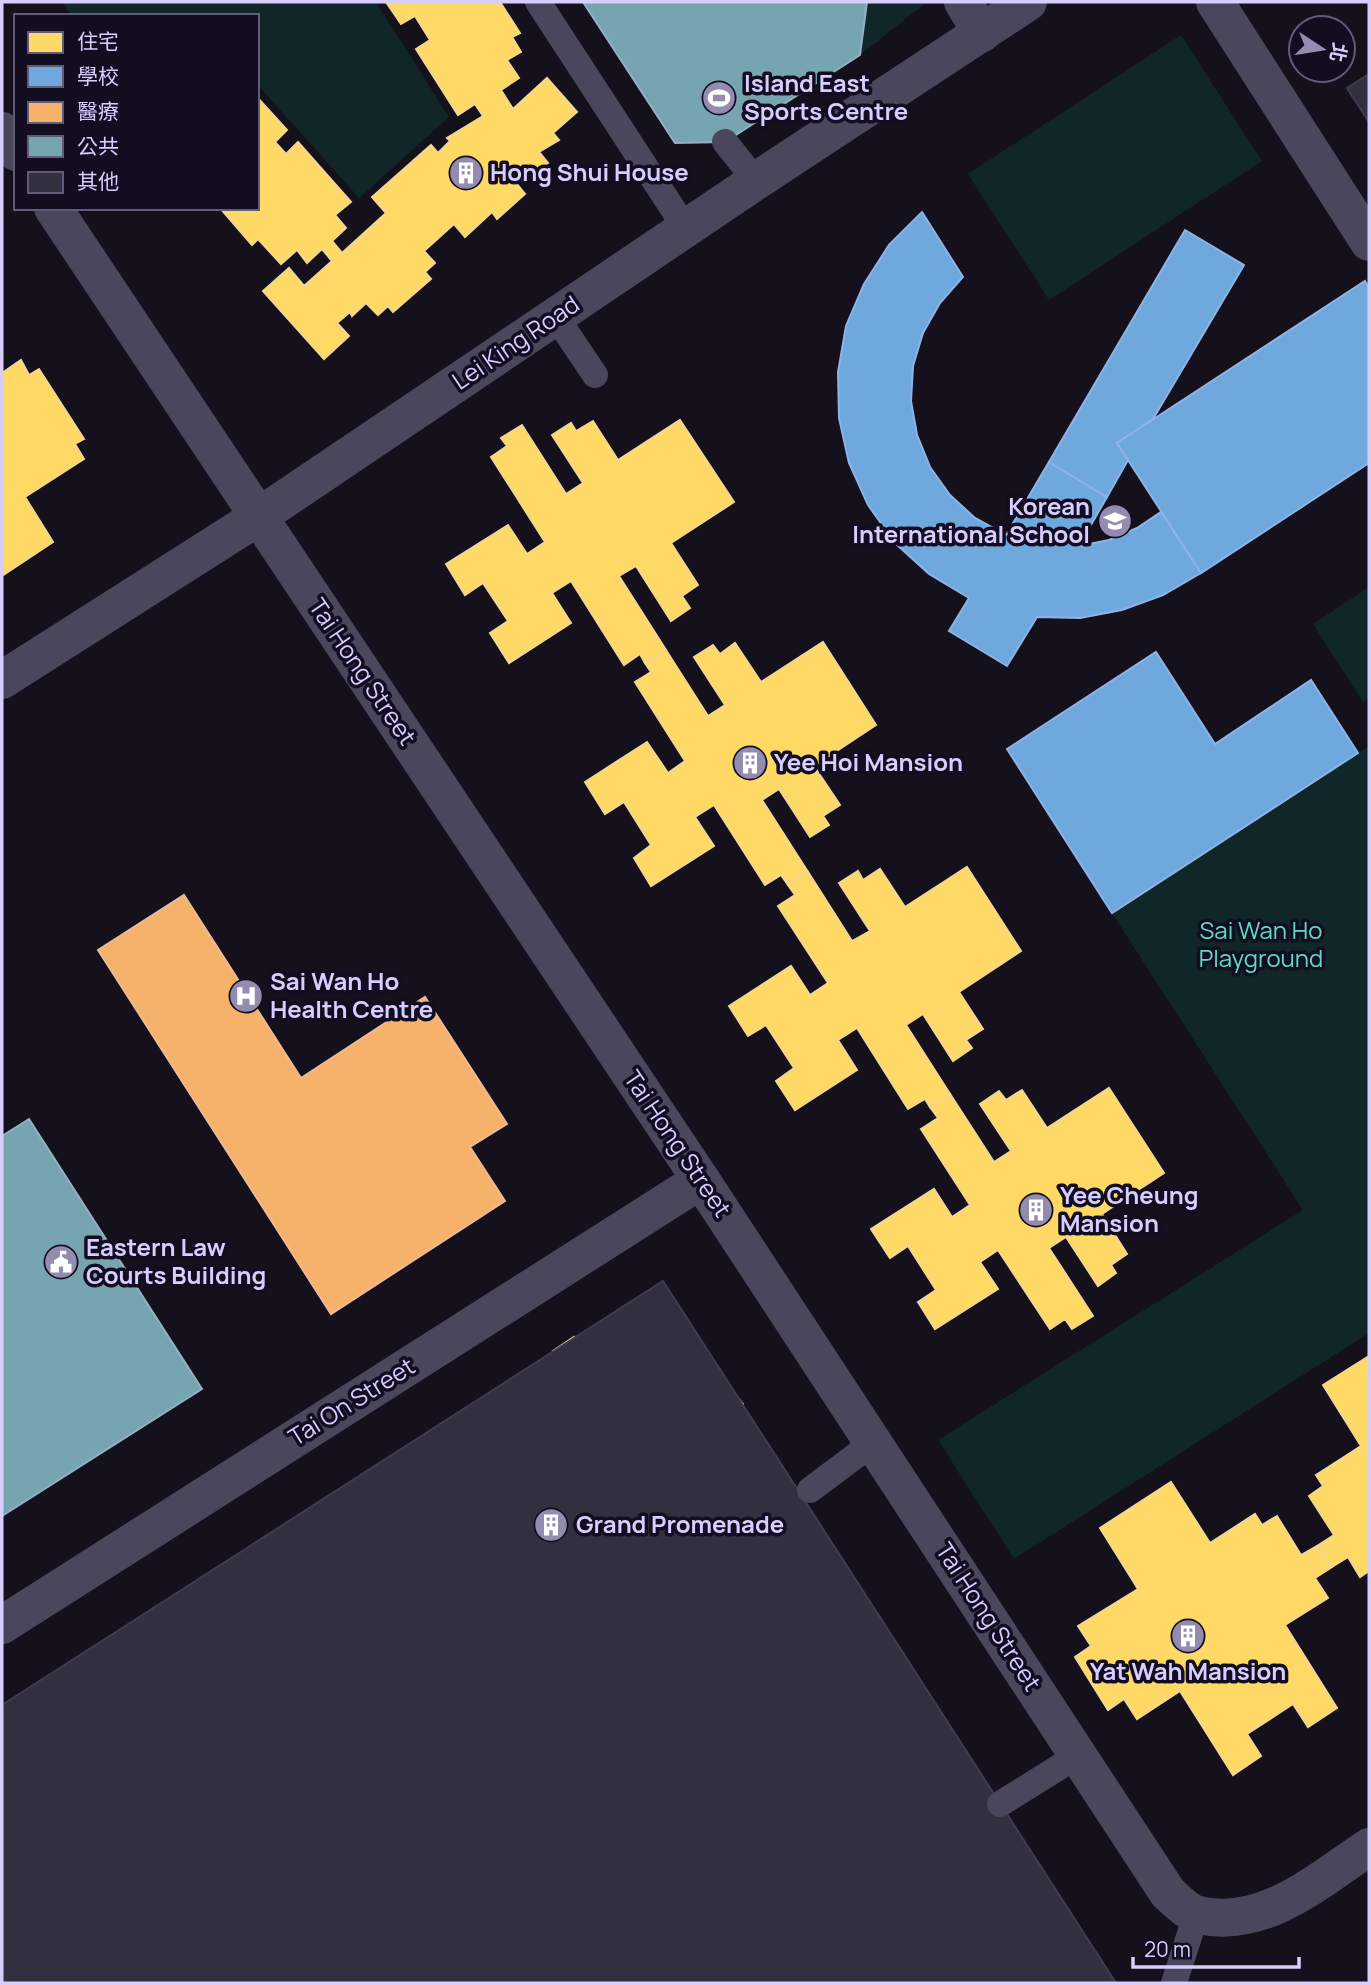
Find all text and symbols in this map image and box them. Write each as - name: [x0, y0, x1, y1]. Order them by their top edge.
- legend: [14, 14, 259, 210]
- north arrow: [1287, 14, 1357, 84]
- text: 住宅: [77, 27, 119, 55]
- text: 北: [1324, 41, 1353, 65]
- text: 學校: [77, 62, 119, 90]
- place label: Island East Sports Centre: [744, 66, 908, 127]
- sports icon: Island East Sports Centre: [700, 79, 738, 117]
- text: 醫療: [77, 97, 119, 125]
- text: 公共: [77, 132, 119, 160]
- building icon: Hong Shui House: [447, 154, 485, 192]
- place label: Hong Shui House: [490, 155, 689, 188]
- text: 其他: [77, 167, 119, 195]
- street label: Lei King Road: [445, 287, 585, 396]
- place label: Korean International School: [852, 489, 1090, 550]
- school or university icon: Korean International School: [1096, 502, 1134, 540]
- street label: Tai Hong Street: [302, 591, 425, 751]
- building icon: Yee Hoi Mansion: [731, 744, 769, 782]
- place label: Yee Hoi Mansion: [774, 745, 963, 778]
- park label: Sai Wan Ho Playground: [1199, 913, 1323, 974]
- place label: Sai Wan Ho Health Centre: [270, 964, 433, 1025]
- hospital icon: Sai Wan Ho Health Centre: [227, 977, 265, 1015]
- street label: Tai Hong Street: [617, 1063, 740, 1223]
- place label: Yee Cheung Mansion: [1060, 1178, 1198, 1239]
- building icon: Yee Cheung Mansion: [1017, 1191, 1055, 1229]
- place label: Eastern Law Courts Building: [86, 1230, 266, 1291]
- public building icon: Eastern Law Courts Building: [42, 1243, 80, 1281]
- street label: Tai On Street: [282, 1349, 421, 1453]
- building icon: Grand Promenade: [532, 1506, 570, 1544]
- place label: Grand Promenade: [576, 1507, 784, 1540]
- street label: Tai Hong Street: [929, 1536, 1050, 1697]
- building icon: Yat Wah Mansion: [1169, 1617, 1207, 1655]
- place label: Yat Wah Mansion: [1090, 1654, 1286, 1687]
- scale bar: [1133, 1926, 1299, 1970]
- text: 20 m: [1144, 1935, 1191, 1963]

